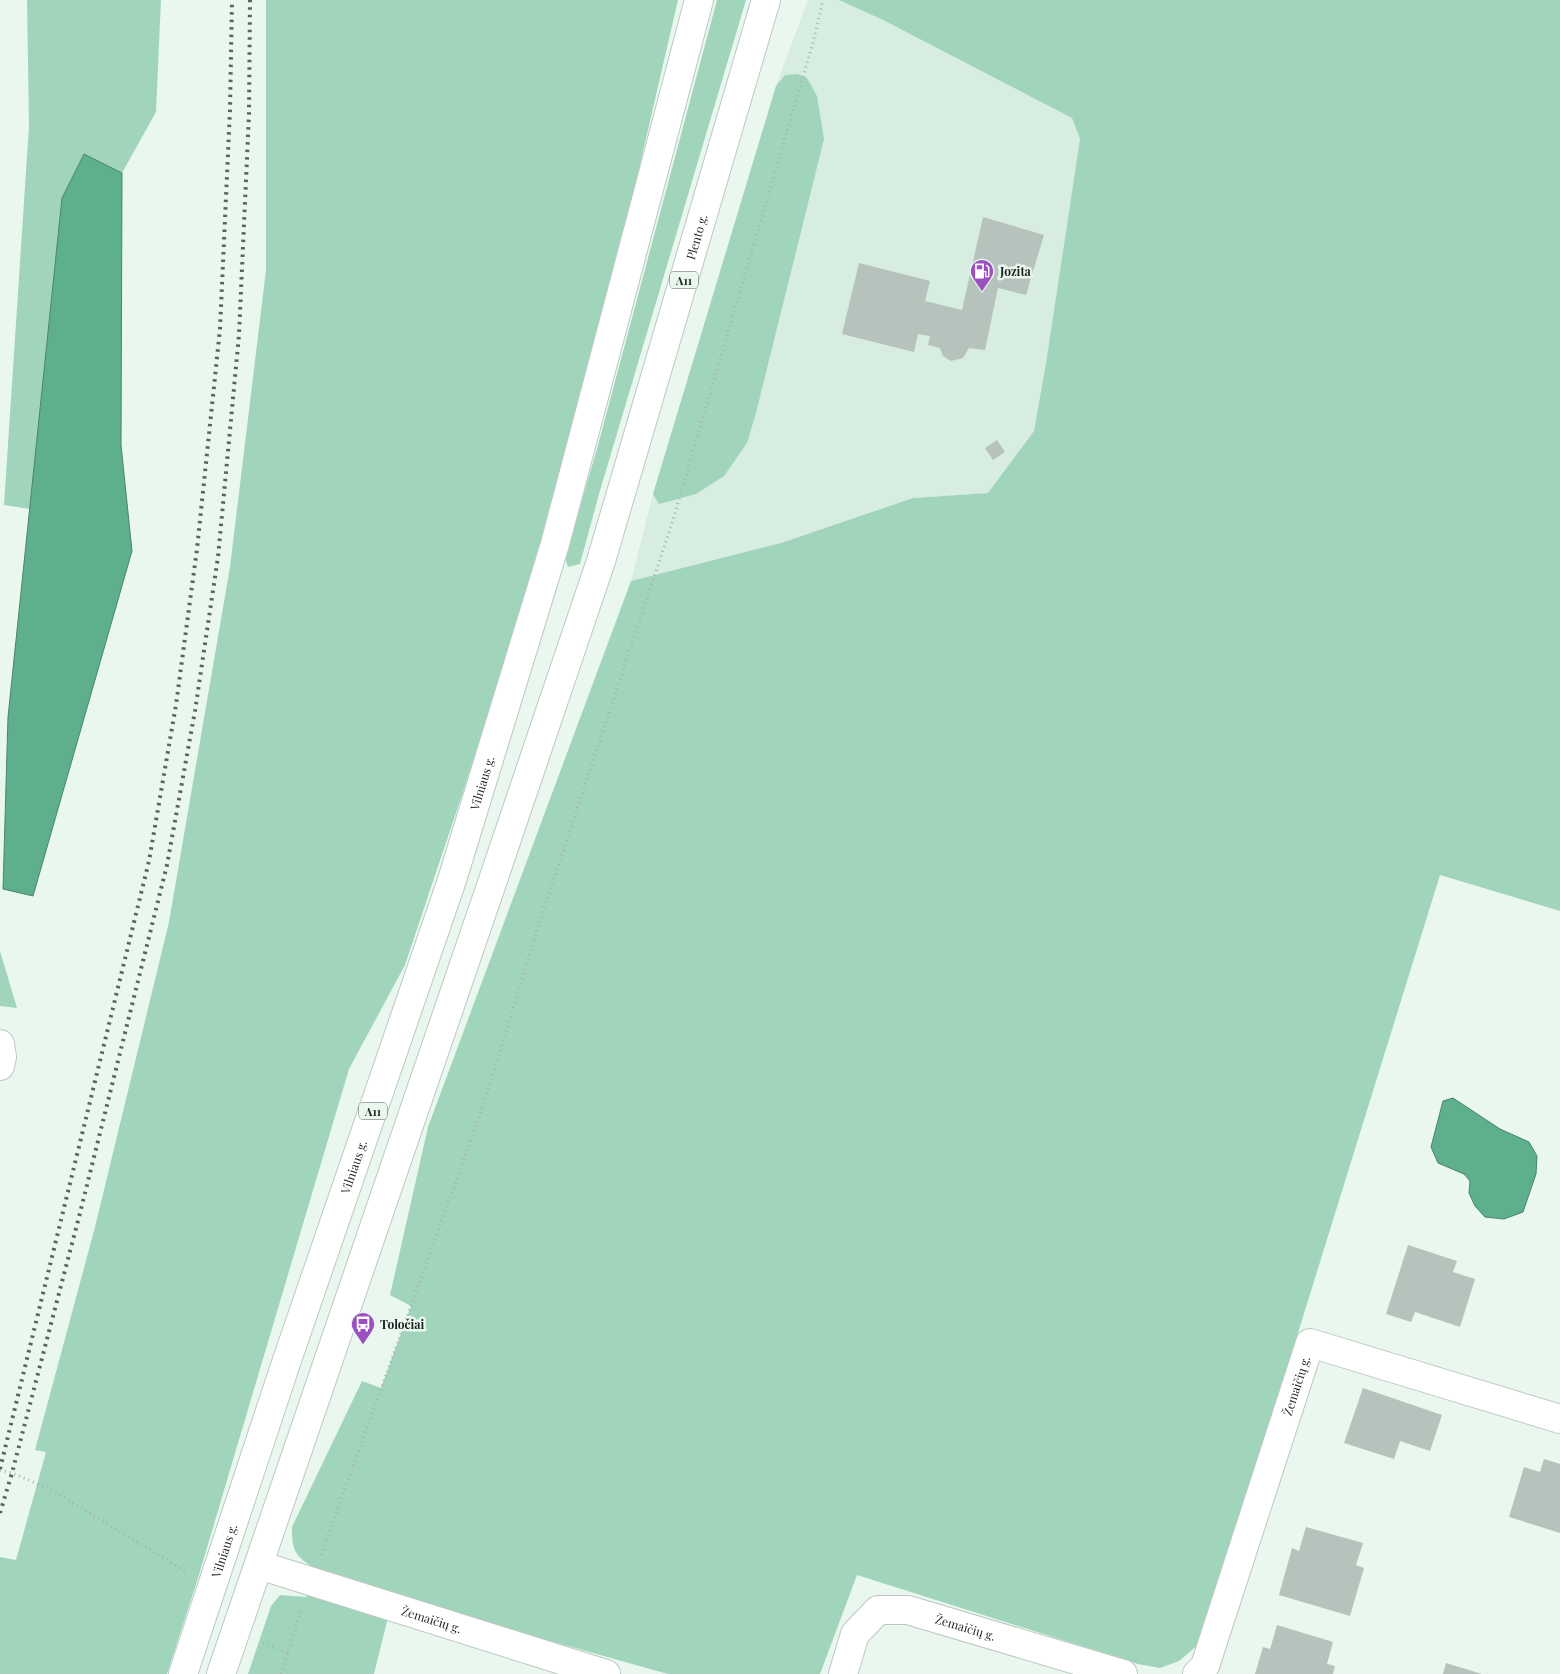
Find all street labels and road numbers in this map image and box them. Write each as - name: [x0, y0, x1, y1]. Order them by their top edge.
- street label: Plento g.: [682, 212, 711, 261]
- road number: A11: [670, 272, 698, 288]
- street label: Vilniaus g.: [466, 754, 498, 813]
- road number: A11: [359, 1102, 387, 1120]
- street label: Vilniaus g.: [336, 1138, 370, 1197]
- street label: Žemaičių g.: [1279, 1354, 1313, 1418]
- street label: Vilniaus g.: [207, 1522, 240, 1580]
- street label: Žemaičių g.: [400, 1602, 464, 1636]
- street label: Žemaičių g.: [933, 1611, 998, 1644]

